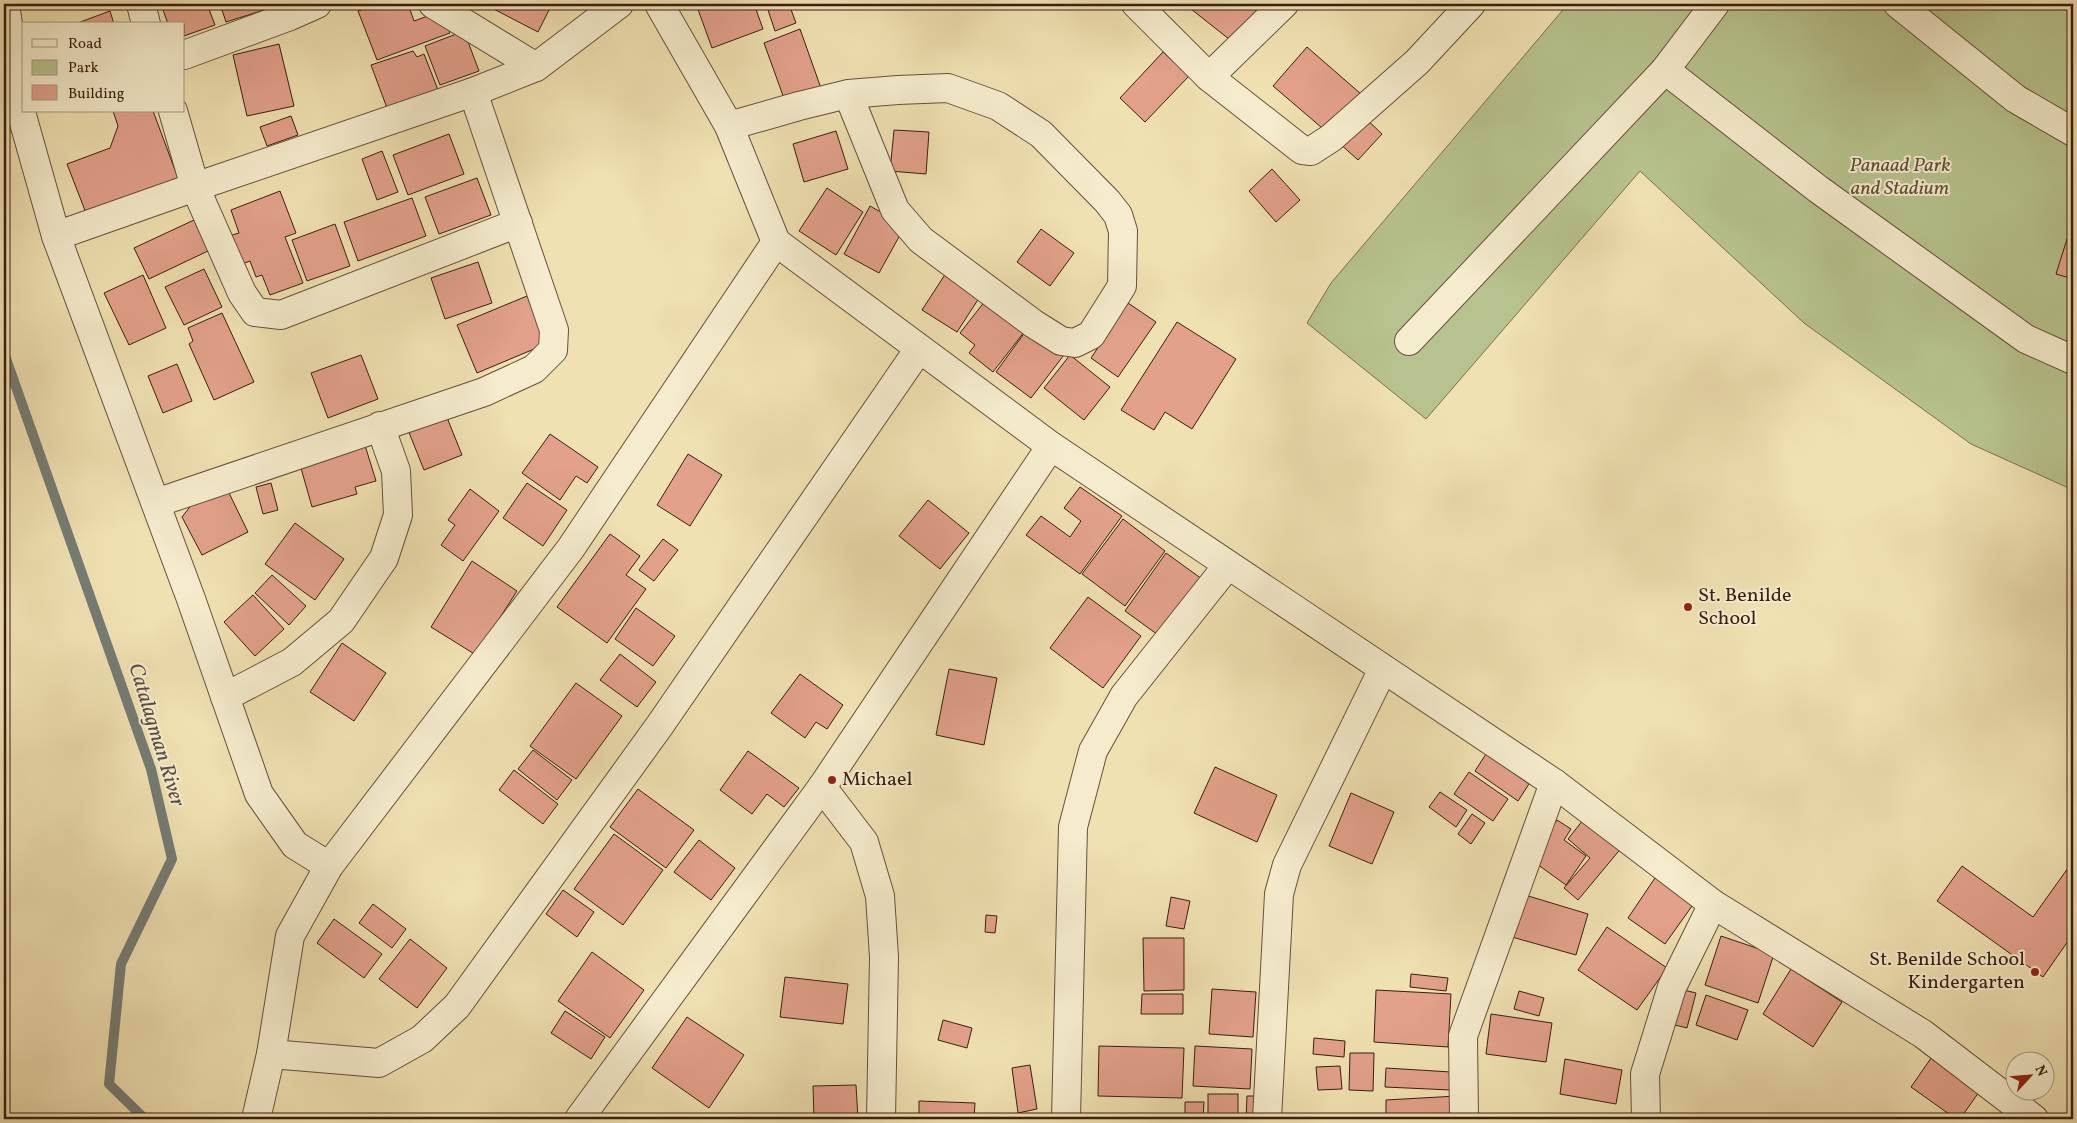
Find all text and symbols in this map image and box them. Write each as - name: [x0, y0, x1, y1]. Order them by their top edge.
- legend: [22, 22, 185, 112]
- text: Road: [68, 34, 102, 55]
- text: Park: [68, 58, 99, 79]
- text: Building: [68, 84, 125, 105]
- park label: Panaad Park and Stadium: [1850, 152, 1950, 203]
- place label: St. Benilde School: [1698, 582, 1791, 633]
- marker: St. Benilde School: [1682, 601, 1694, 613]
- water label: Catalagman River: [120, 660, 192, 810]
- place label: Michael: [842, 766, 912, 794]
- marker: Michael: [826, 774, 838, 786]
- place label: St. Benilde School Kindergarten: [1869, 946, 2025, 997]
- marker: St. Benilde School Kindergarten: [2029, 966, 2041, 978]
- north arrow: [2004, 1050, 2054, 1100]
- text: N: [2030, 1062, 2051, 1080]

